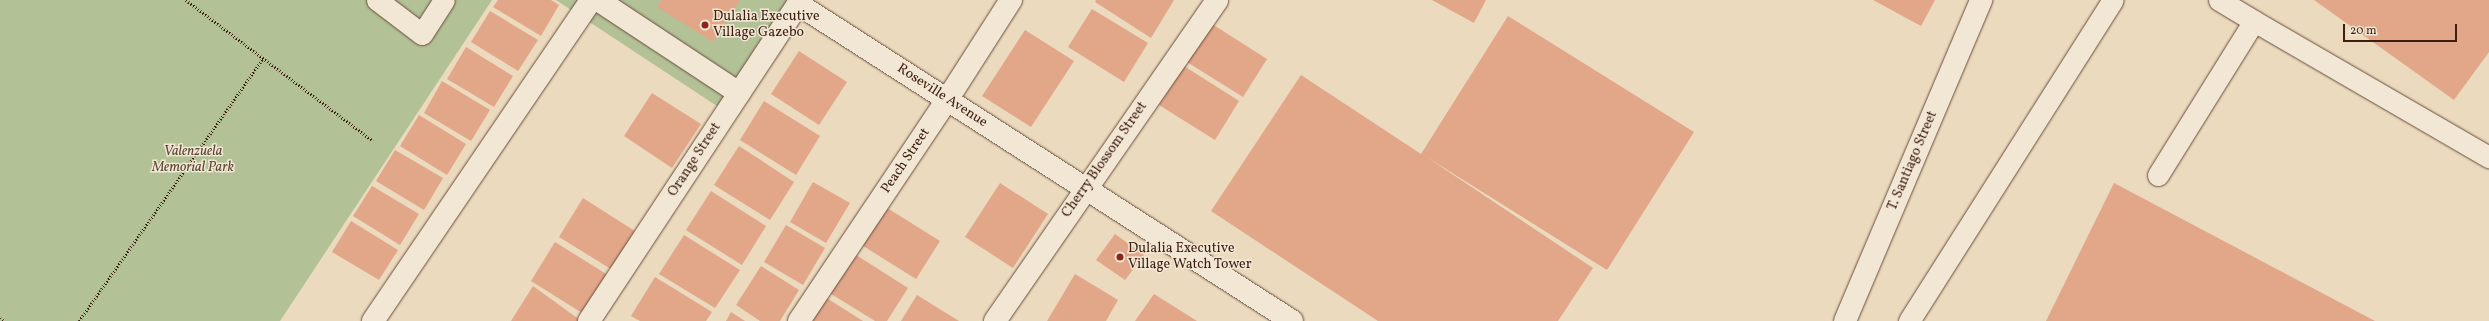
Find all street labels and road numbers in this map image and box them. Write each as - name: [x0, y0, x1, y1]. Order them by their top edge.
- street label: Roseville Avenue: [894, 61, 990, 131]
- street label: Cherry Blossom Street: [1059, 99, 1151, 221]
- street label: T. Santiago Street: [1884, 109, 1942, 213]
- street label: Orange Street: [665, 120, 725, 200]
- street label: Peach Street: [878, 125, 934, 197]

